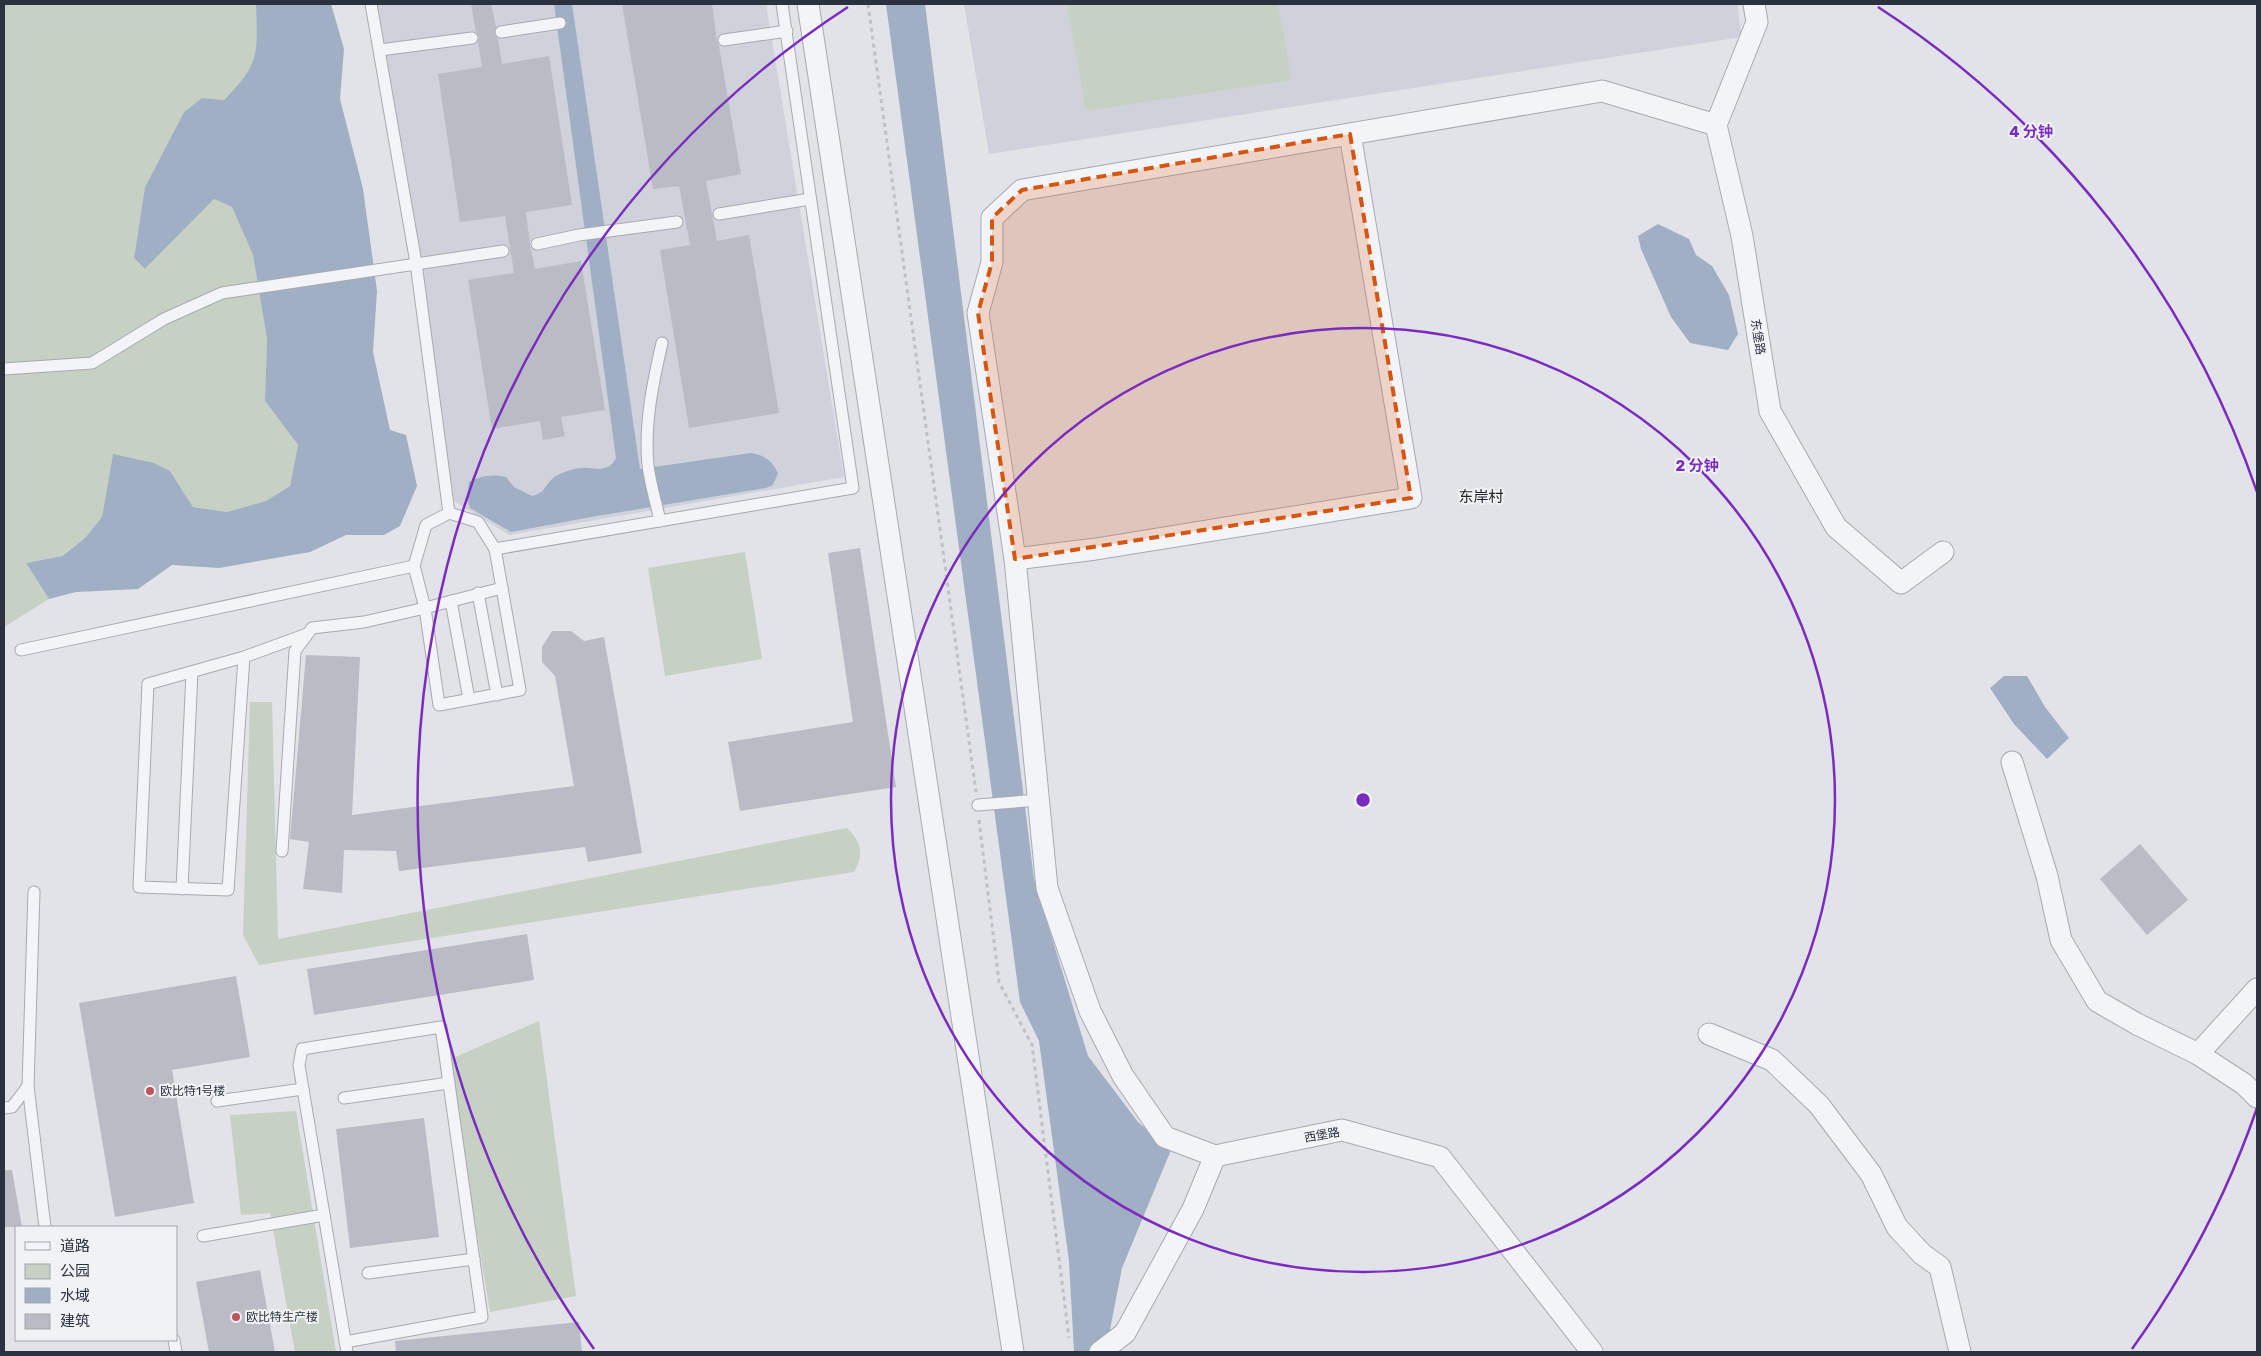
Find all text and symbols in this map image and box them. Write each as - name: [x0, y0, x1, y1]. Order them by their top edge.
- text: 4 分钟: [2009, 123, 2053, 141]
- street label: 东堡路: [1748, 318, 1768, 356]
- text: 2 分钟: [1676, 457, 1718, 475]
- district label: 东岸村: [1458, 488, 1504, 506]
- centre of rings: [1354, 791, 1372, 809]
- place label: 欧比特1号楼: [160, 1084, 225, 1098]
- marker: 欧比特1号楼: [144, 1085, 156, 1097]
- street label: 西堡路: [1303, 1125, 1341, 1145]
- legend: [15, 1226, 178, 1341]
- text: 道路: [60, 1237, 90, 1255]
- text: 公园: [60, 1262, 90, 1280]
- text: 水域: [60, 1287, 90, 1305]
- place label: 欧比特生产楼: [246, 1310, 318, 1324]
- marker: 欧比特生产楼: [230, 1311, 242, 1323]
- text: 建筑: [60, 1312, 90, 1330]

